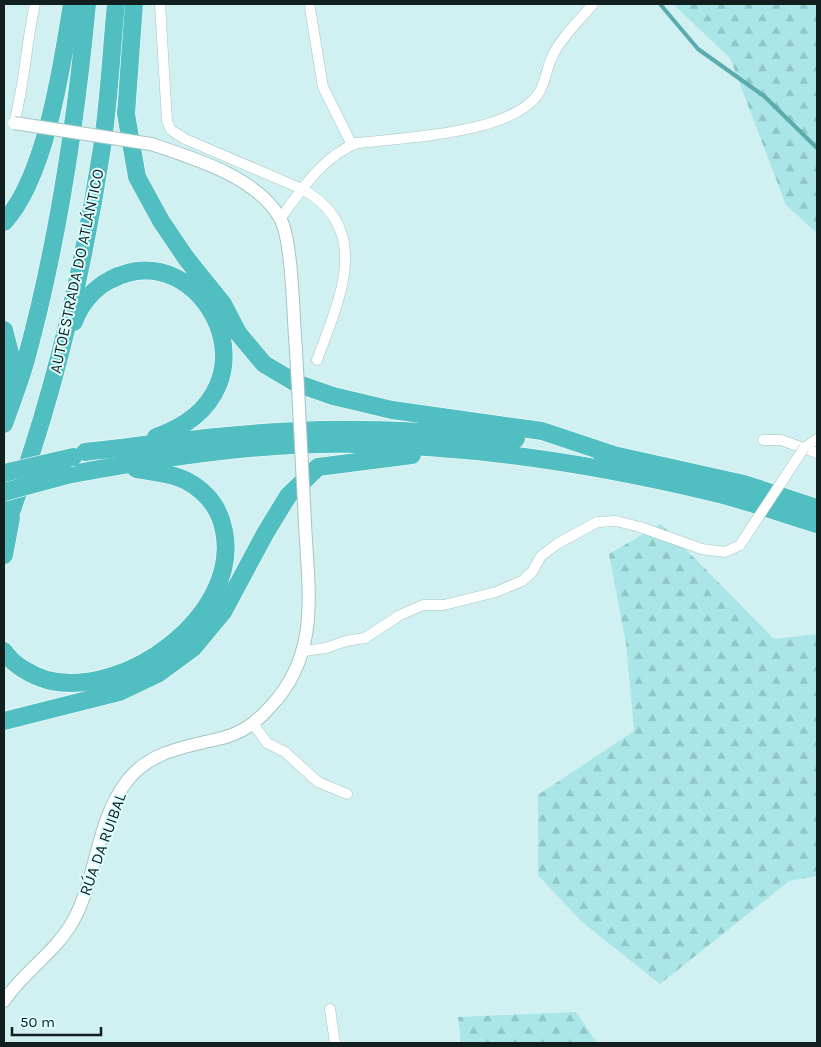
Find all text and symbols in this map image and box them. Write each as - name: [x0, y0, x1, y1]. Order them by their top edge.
- street label: AUTOESTRADA DO ATLÁNTICO: [46, 167, 107, 375]
- street label: RÚA DA RUIBAL: [75, 790, 130, 898]
- scale bar: [12, 1004, 101, 1036]
- text: 50 m: [20, 1013, 55, 1031]

